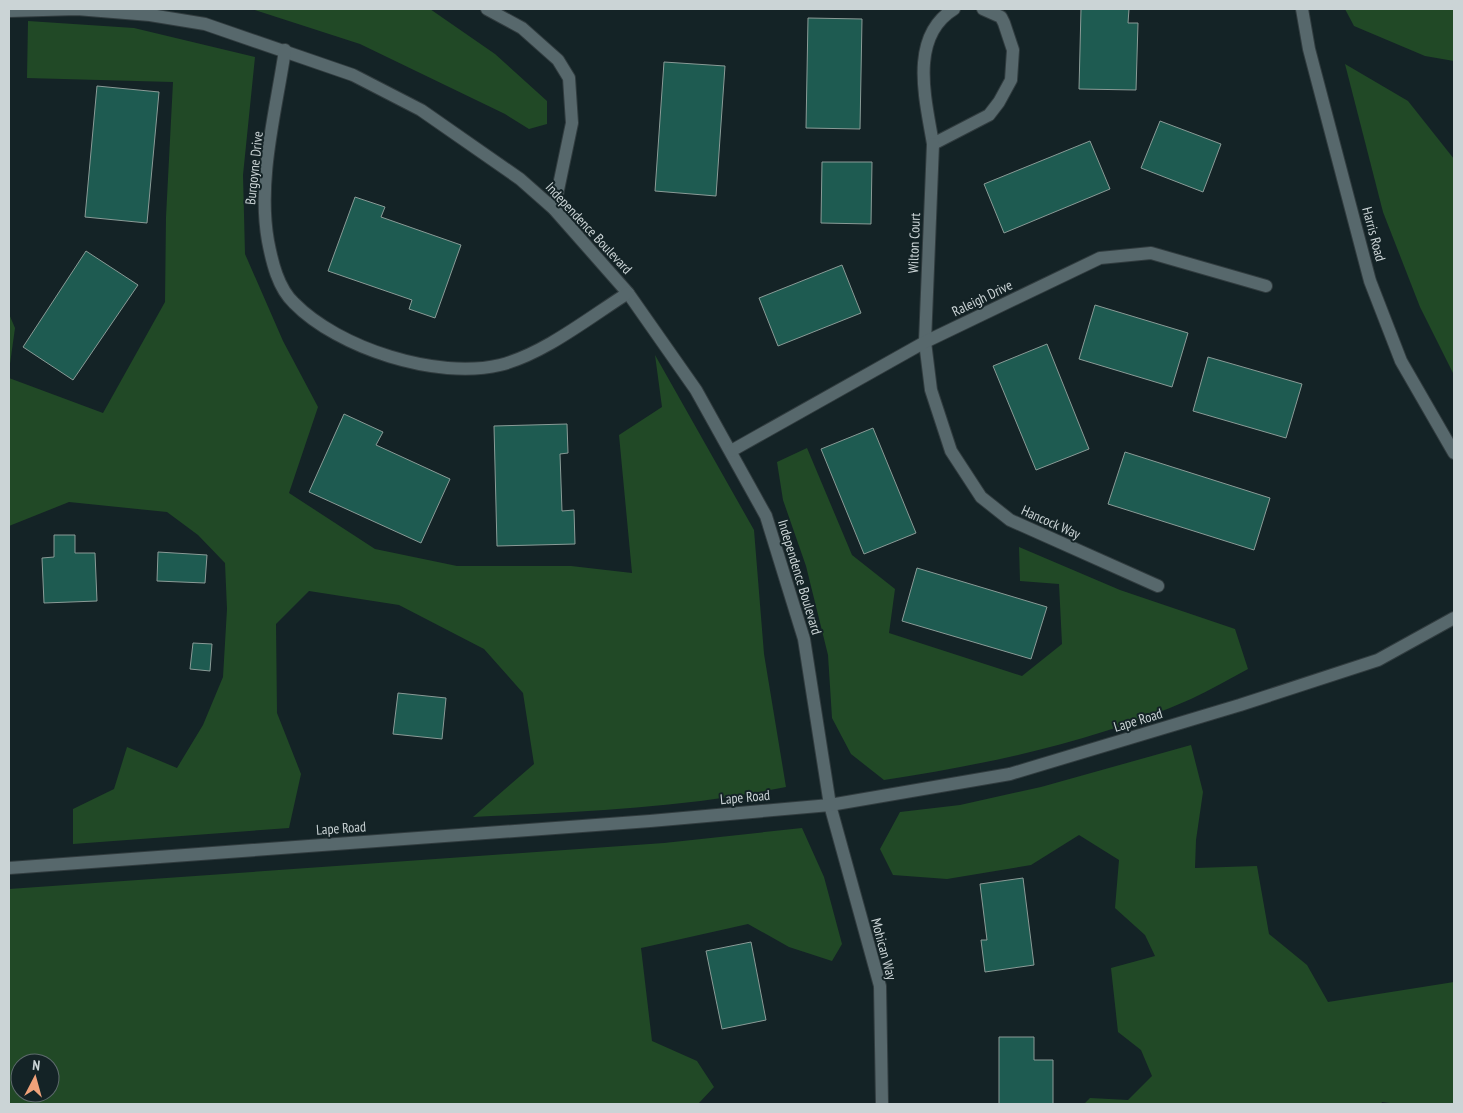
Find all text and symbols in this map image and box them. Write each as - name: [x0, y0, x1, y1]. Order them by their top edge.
- street label: Burgoyne Drive: [241, 130, 267, 206]
- street label: Independence Boulevard: [542, 178, 636, 278]
- street label: Harris Road: [1358, 205, 1390, 263]
- street label: Wilton Court: [904, 212, 924, 274]
- street label: Raleigh Drive: [949, 276, 1015, 320]
- street label: Hancock Way: [1019, 501, 1084, 543]
- street label: Independence Boulevard: [774, 517, 826, 637]
- street label: Lape Road: [1111, 704, 1165, 736]
- street label: Lape Road: [719, 786, 771, 808]
- street label: Lape Road: [315, 817, 367, 839]
- street label: Mohican Way: [867, 916, 901, 983]
- north arrow: [10, 1053, 60, 1103]
- text: N: [32, 1056, 41, 1074]

